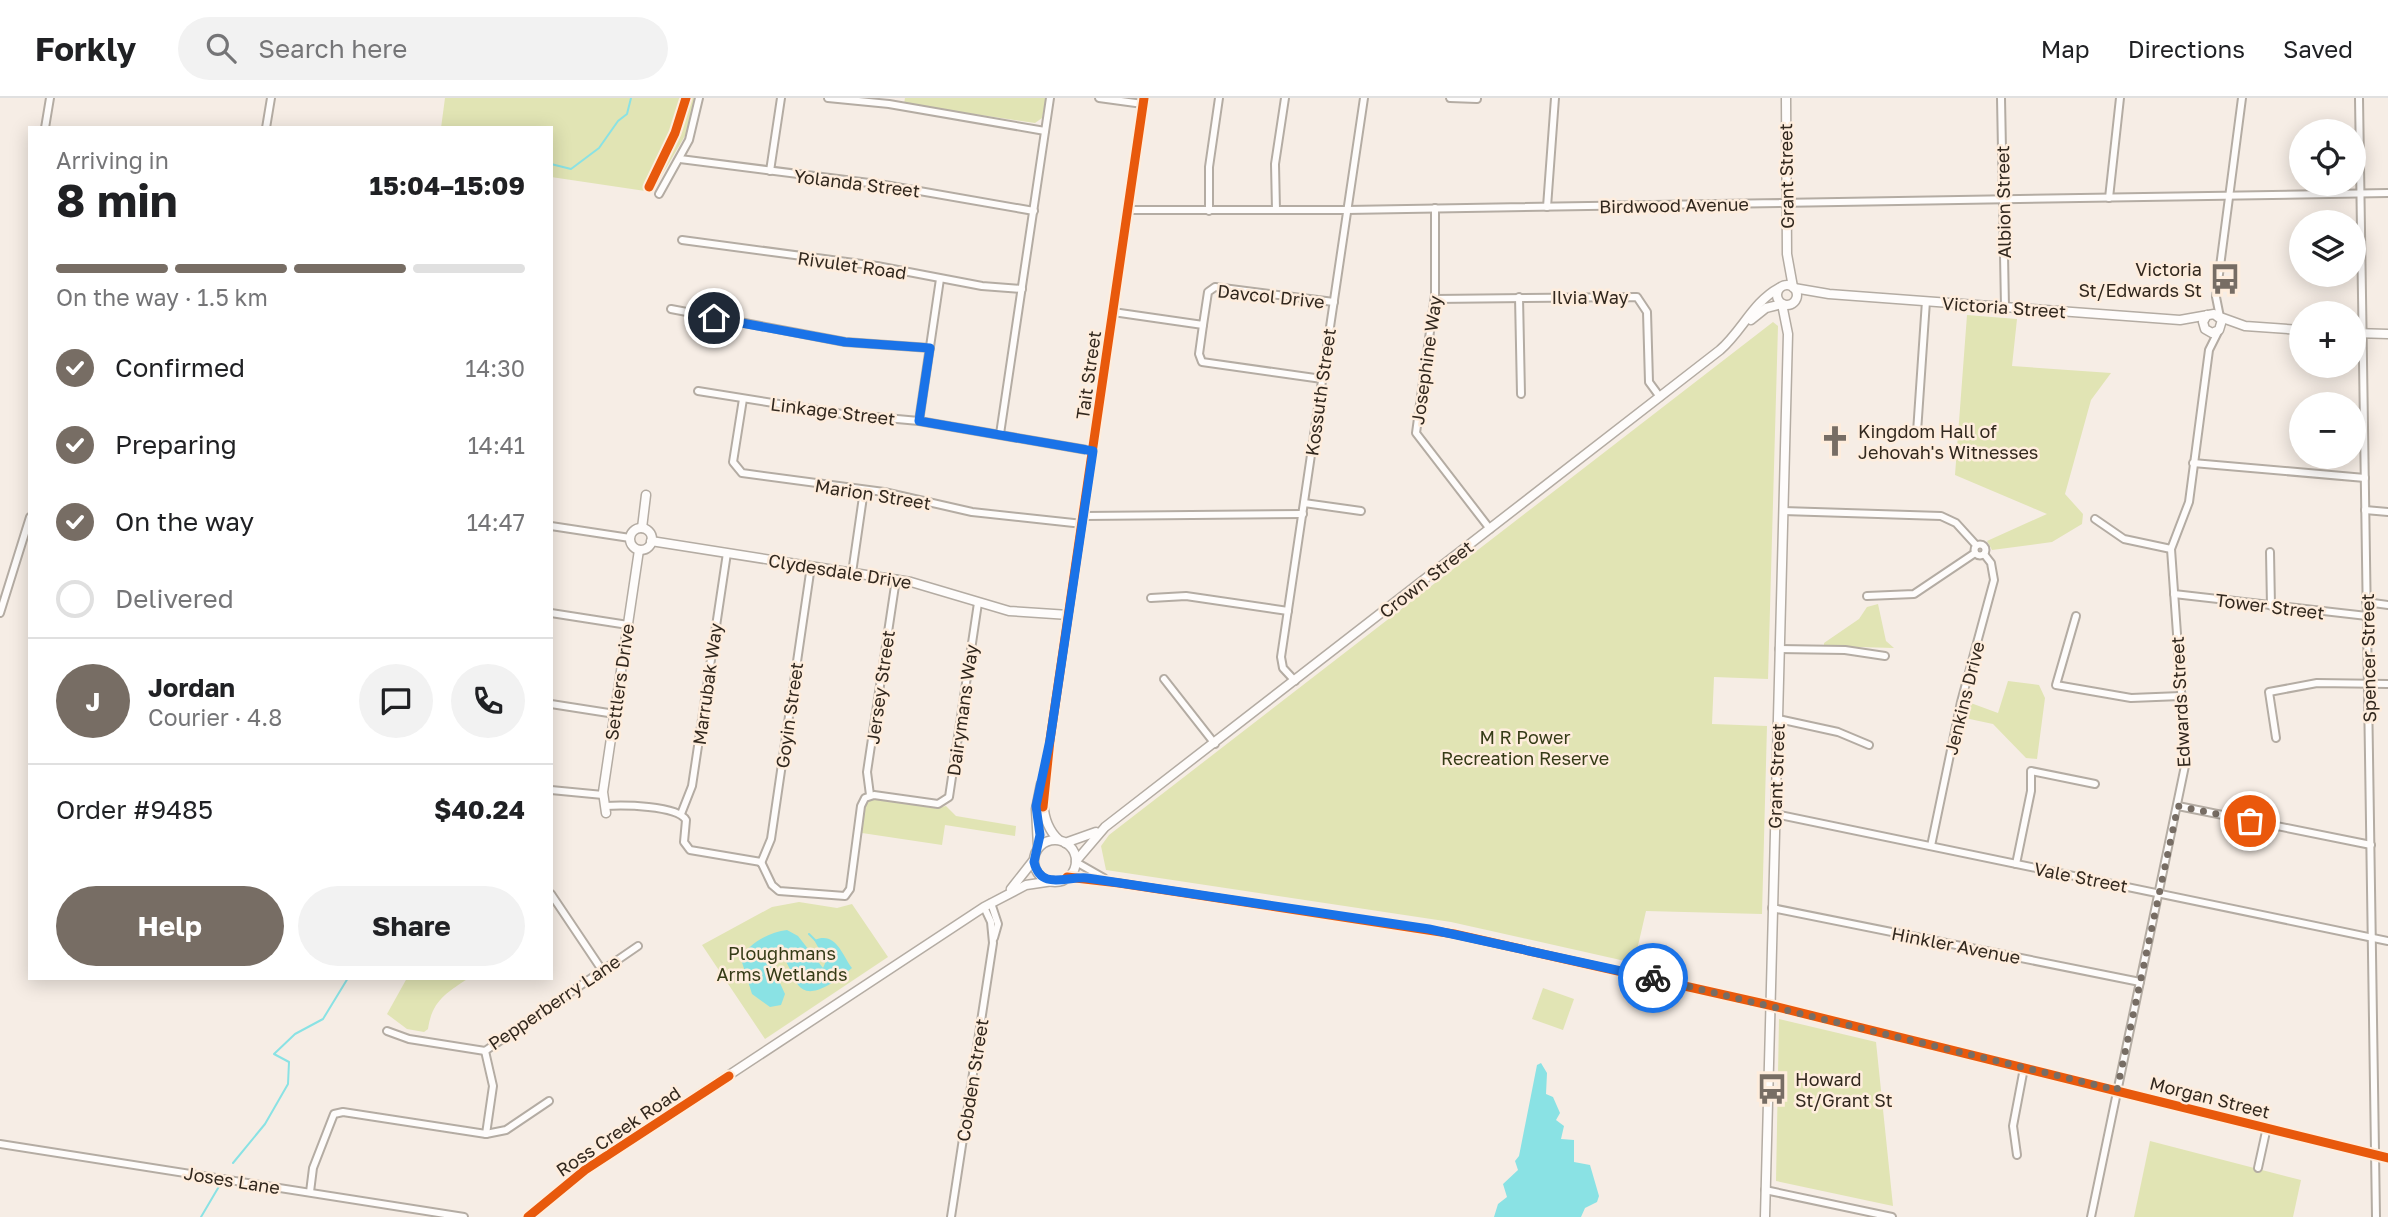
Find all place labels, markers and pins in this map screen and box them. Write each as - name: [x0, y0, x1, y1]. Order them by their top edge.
- place label: Victoria St/Edwards St: [2078, 258, 2202, 301]
- bus stop icon: Victoria St/Edwards St: [2208, 262, 2242, 296]
- pin: [684, 288, 744, 348]
- place label: Kingdom Hall of Jehovah's Witnesses: [1858, 420, 2038, 463]
- church icon: Kingdom Hall of Jehovah's Witnesses: [1818, 424, 1852, 458]
- pin: [2220, 791, 2280, 851]
- place label: Howard St/Grant St: [1795, 1068, 1893, 1111]
- bus stop icon: Howard St/Grant St: [1755, 1072, 1789, 1106]

